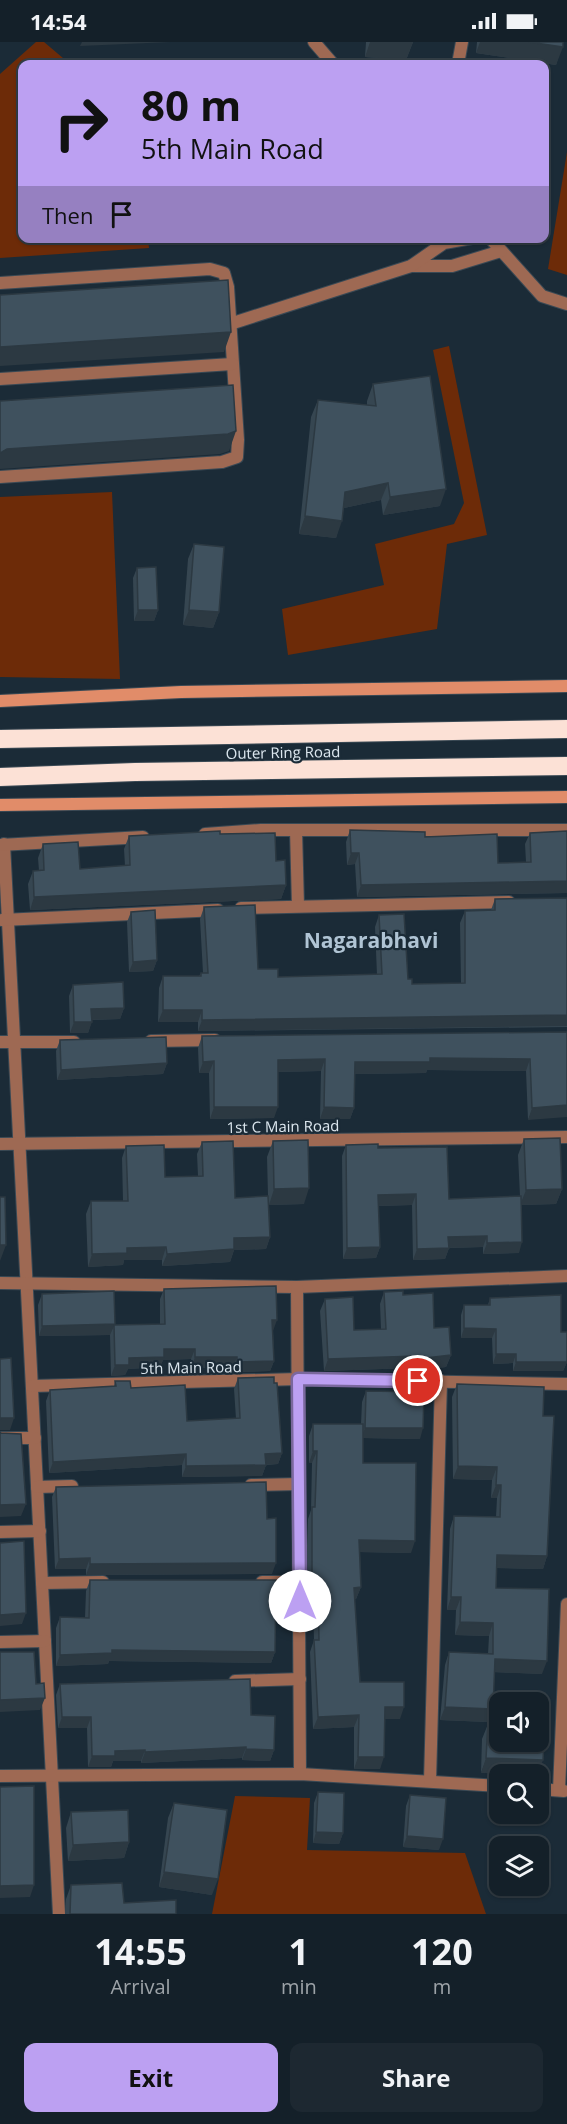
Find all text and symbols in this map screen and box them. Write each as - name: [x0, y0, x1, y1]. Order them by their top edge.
- text: 14:54: [30, 6, 87, 36]
- text: 80 m: [141, 76, 241, 133]
- icon: right: [42, 84, 120, 162]
- text: 5th Main Road: [141, 130, 324, 167]
- icon: arrive: [105, 198, 138, 231]
- text: Then: [42, 200, 93, 230]
- street label: Outer Ring Road: [225, 741, 341, 763]
- district label: Nagarabhavi: [304, 926, 438, 954]
- street label: 1st C Main Road: [226, 1115, 340, 1137]
- pin: [392, 1355, 443, 1406]
- street label: 5th Main Road: [140, 1356, 242, 1378]
- icon: arrive: [401, 1364, 434, 1397]
- position arrow: [268, 1569, 332, 1633]
- map controls: [489, 1692, 549, 1896]
- button: sound: [489, 1692, 549, 1752]
- button: search: [489, 1764, 549, 1824]
- button: layers: [489, 1836, 549, 1896]
- text: 14:55: [94, 1927, 187, 1976]
- text: 1: [289, 1927, 309, 1976]
- text: 120: [411, 1927, 473, 1976]
- text: Arrival: [110, 1973, 171, 2000]
- text: min: [281, 1973, 317, 2000]
- text: m: [433, 1973, 451, 2000]
- button: Exit: [24, 2043, 278, 2112]
- button: Share: [290, 2043, 543, 2112]

